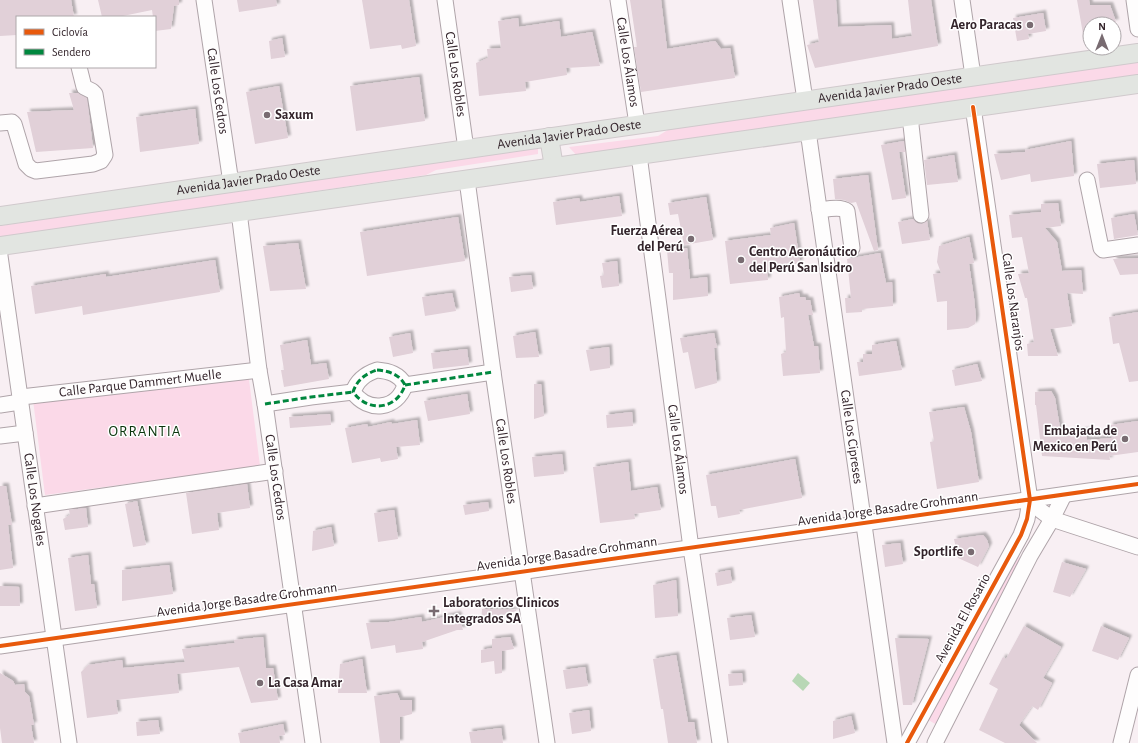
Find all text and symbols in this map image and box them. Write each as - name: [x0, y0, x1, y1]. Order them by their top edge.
- legend: [16, 16, 156, 68]
- street label: Calle Los Álamos: [614, 16, 641, 108]
- north arrow: [1082, 16, 1122, 56]
- place label: Aero Paracas: [950, 18, 1022, 32]
- marker: Aero Paracas: [1025, 20, 1035, 30]
- text: N: [1098, 21, 1106, 32]
- text: Ciclovía: [52, 26, 88, 38]
- street label: Calle Los Robles: [443, 31, 468, 118]
- text: Sendero: [52, 46, 91, 58]
- street label: Calle Los Cedros: [204, 47, 231, 135]
- street label: Avenida Javier Prado Oeste: [817, 71, 963, 106]
- place label: Saxum: [275, 108, 313, 122]
- marker: Saxum: [262, 110, 272, 120]
- street label: Avenida Javier Prado Oeste: [496, 117, 642, 152]
- street label: Avenida Javier Prado Oeste: [176, 163, 321, 198]
- place label: Fuerza Aérea del Perú: [611, 224, 684, 254]
- marker: Fuerza Aérea del Perú: [686, 234, 696, 244]
- place label: Centro Aeronáutico del Perú San Isidro: [749, 245, 857, 275]
- street label: Calle Los Naranjos: [999, 252, 1027, 352]
- marker: Centro Aeronáutico del Perú San Isidro: [736, 255, 746, 265]
- street label: Calle Parque Dammert Muelle: [58, 367, 222, 400]
- street label: Calle Los Cipreses: [838, 389, 865, 485]
- street label: Calle Los Álamos: [665, 404, 691, 495]
- street label: Calle Los Robles: [493, 418, 519, 505]
- district label: ORRANTIA: [109, 424, 181, 439]
- place label: Embajada de Mexico en Perú: [1033, 424, 1118, 454]
- street label: Calle Los Cedros: [262, 434, 288, 521]
- marker: Embajada de Mexico en Perú: [1120, 434, 1130, 444]
- street label: Calle Los Nogales: [21, 452, 48, 547]
- street label: Avenida Jorge Basadre Grohmann: [797, 489, 979, 529]
- street label: Avenida Jorge Basadre Grohmann: [476, 534, 658, 574]
- place label: Sportlife: [914, 545, 963, 559]
- marker: Sportlife: [966, 547, 976, 557]
- street label: Avenida El Rosario: [933, 571, 993, 665]
- street label: Avenida Jorge Basadre Grohmann: [156, 580, 338, 620]
- place label: Laboratorios Clinicos Integrados SA: [443, 596, 559, 626]
- marker: Laboratorios Clinicos Integrados SA: [428, 605, 440, 617]
- place label: La Casa Amar: [268, 676, 342, 690]
- marker: La Casa Amar: [255, 678, 265, 688]

